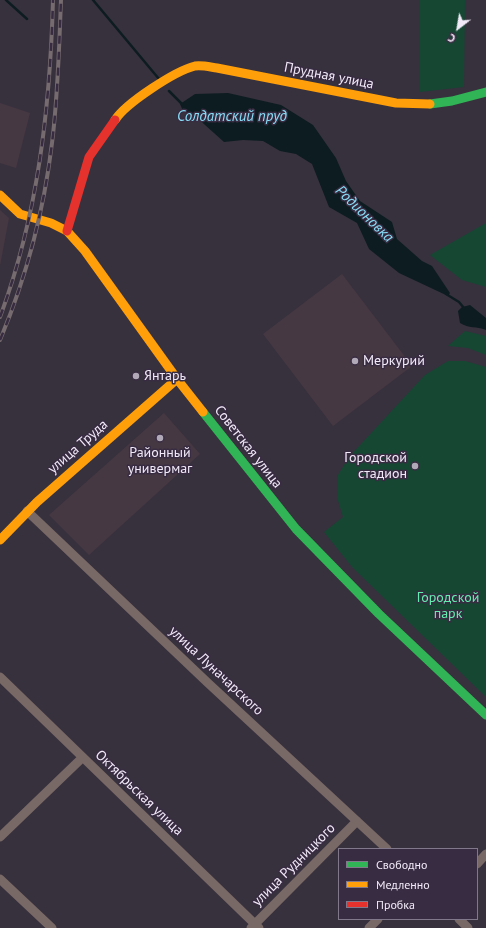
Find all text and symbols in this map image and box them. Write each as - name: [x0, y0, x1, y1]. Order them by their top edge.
- north arrow: [438, 8, 478, 48]
- text: С: [446, 31, 458, 46]
- street label: Прудная улица: [283, 59, 375, 93]
- water label: Солдатский пруд: [177, 108, 287, 126]
- water label: Родионовка: [331, 182, 397, 246]
- place label: Меркурий: [363, 353, 425, 369]
- marker: Меркурий: [350, 356, 360, 366]
- place label: Янтарь: [144, 368, 186, 384]
- marker: Янтарь: [131, 371, 141, 381]
- street label: Советская улица: [210, 402, 286, 492]
- street label: улица Труда: [45, 416, 111, 478]
- marker: Районный универмаг: [155, 433, 165, 443]
- place label: Районный универмаг: [128, 445, 192, 478]
- place label: Городской стадион: [344, 450, 407, 482]
- marker: Городской стадион: [410, 461, 420, 471]
- park label: Городской парк: [417, 590, 479, 622]
- street label: улица Луначарского: [165, 623, 267, 719]
- street label: Октябрьская улица: [91, 747, 187, 839]
- street label: улица Рудницкого: [249, 820, 339, 910]
- legend: [338, 848, 478, 920]
- text: Свободно: [376, 857, 427, 872]
- text: Медленно: [376, 877, 430, 892]
- text: Пробка: [376, 897, 415, 912]

